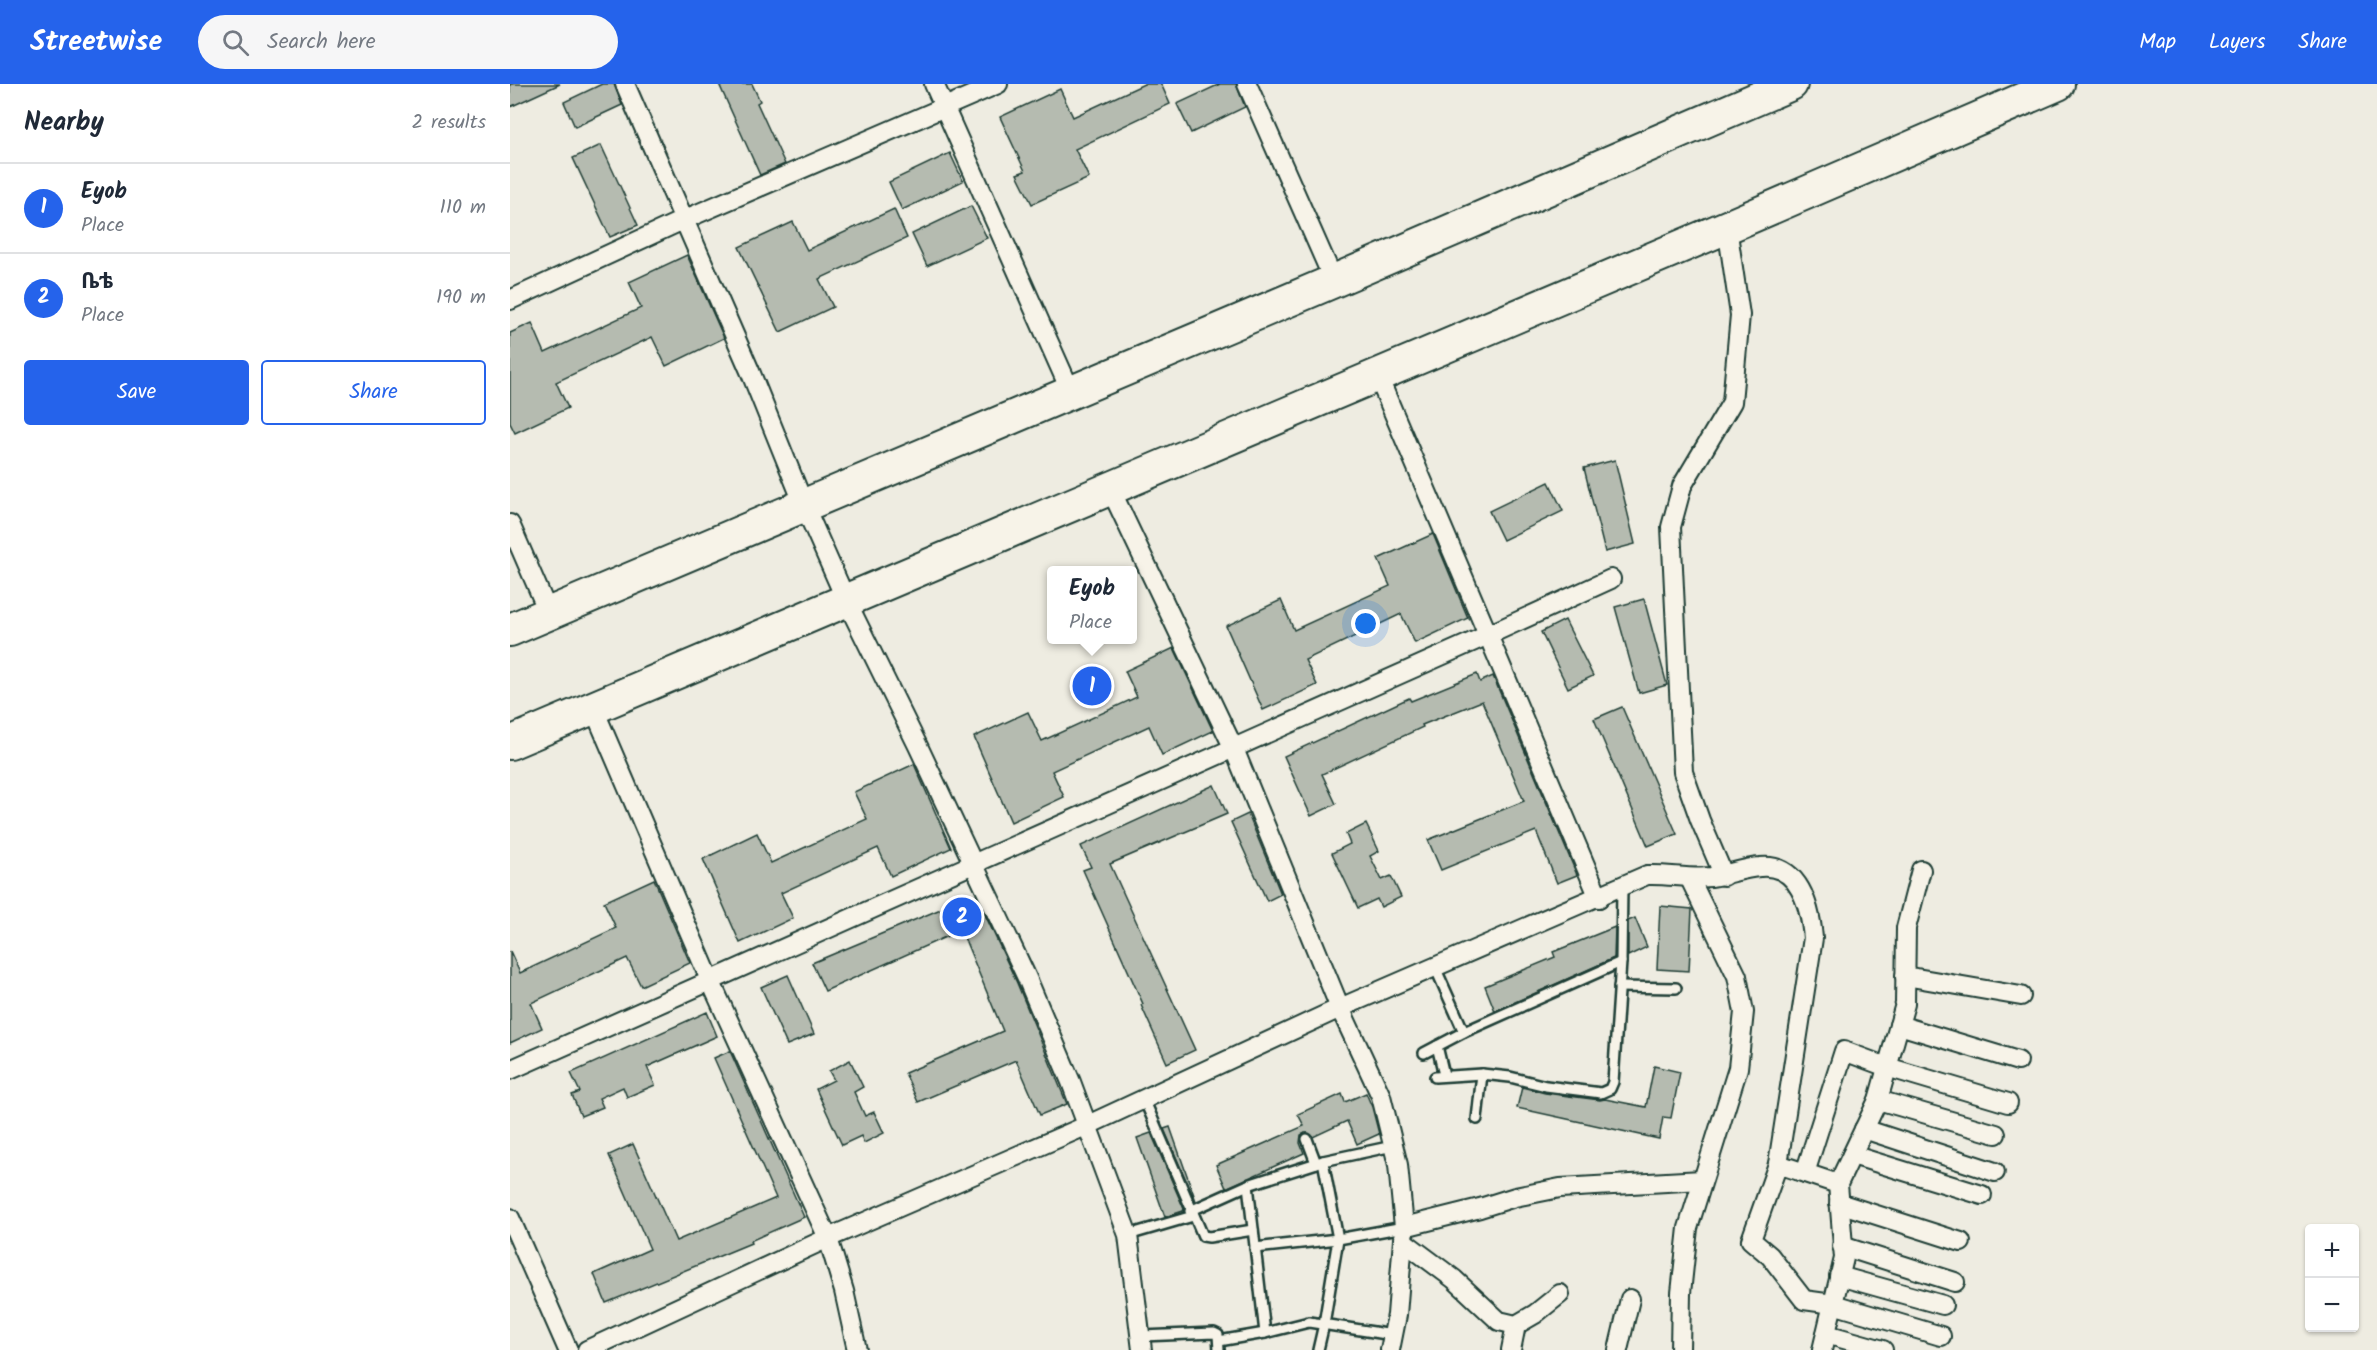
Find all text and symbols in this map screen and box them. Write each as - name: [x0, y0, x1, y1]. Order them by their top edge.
- search box: [198, 15, 618, 69]
- text: Streetwise: [30, 20, 162, 65]
- text: Search here: [267, 25, 376, 60]
- icon: search: [219, 26, 252, 59]
- text: Map: [2139, 26, 2176, 59]
- text: Layers: [2209, 26, 2265, 59]
- text: Share: [2298, 26, 2347, 59]
- text: Nearby: [24, 102, 104, 144]
- text: 2 results: [411, 107, 486, 139]
- text: Eyob: [81, 175, 127, 210]
- text: 1: [40, 192, 47, 224]
- text: 110 m: [440, 192, 486, 224]
- text: Place: [81, 210, 124, 242]
- text: ቤቴ: [81, 265, 113, 300]
- text: 2: [38, 282, 49, 314]
- text: 190 m: [436, 282, 486, 314]
- text: Place: [81, 300, 124, 332]
- button: Save: [24, 360, 249, 425]
- button: Share: [261, 360, 486, 425]
- popup: [1047, 566, 1137, 644]
- text: Eyob: [1069, 572, 1115, 607]
- text: Place: [1069, 607, 1112, 639]
- your location: [1351, 609, 1380, 638]
- pin: 1: [1072, 664, 1112, 708]
- pin: 2: [942, 894, 982, 940]
- map controls: [2305, 1224, 2359, 1332]
- button: +: [2305, 1224, 2359, 1278]
- button: −: [2305, 1278, 2359, 1332]

